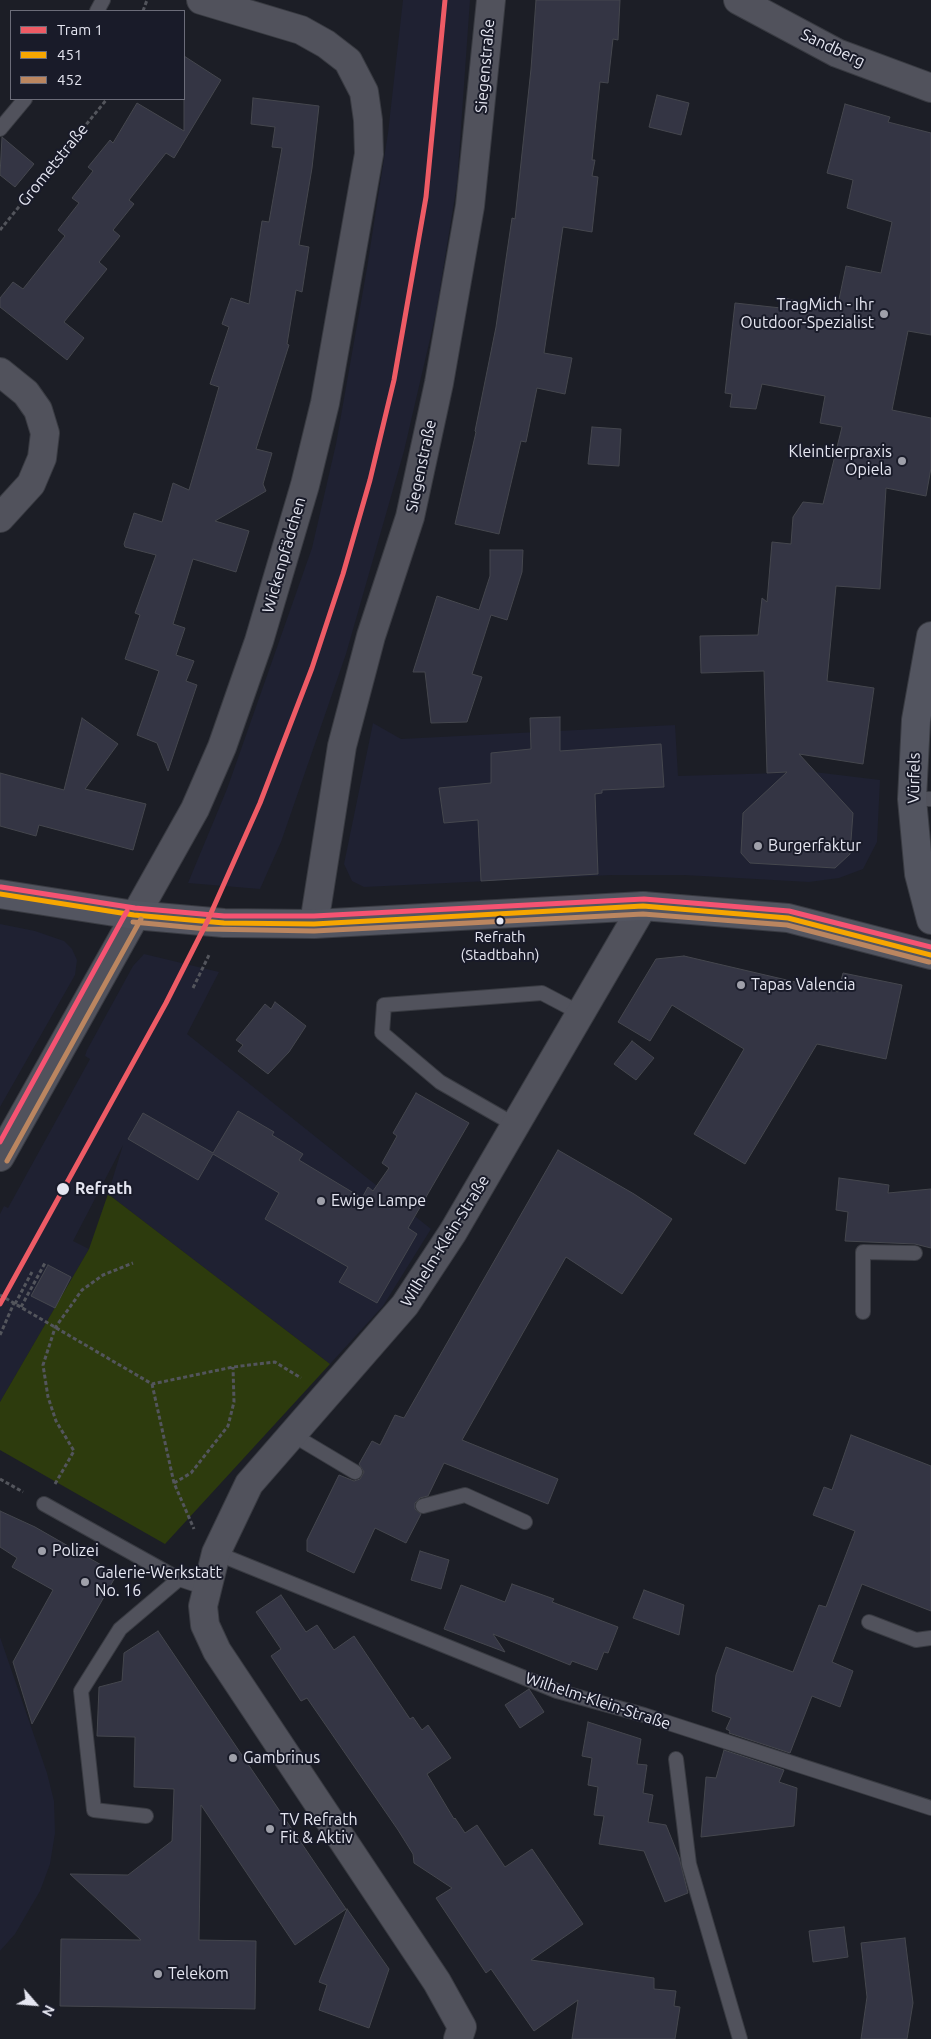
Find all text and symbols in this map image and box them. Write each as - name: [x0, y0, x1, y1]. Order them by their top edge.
- legend: [10, 10, 185, 100]
- street label: Siegenstraße: [471, 18, 499, 114]
- text: Tram 1: [57, 21, 103, 38]
- street label: Sandberg: [798, 25, 868, 71]
- text: 451: [57, 46, 82, 63]
- text: 452: [57, 71, 82, 88]
- street label: Grometstraße: [14, 120, 92, 210]
- place label: TragMich - Ihr Outdoor-Spezialist: [740, 295, 874, 333]
- marker: TragMich - Ihr Outdoor-Spezialist: [878, 308, 890, 320]
- street label: Siegenstraße: [402, 418, 440, 514]
- place label: Kleintierpraxis Opiela: [789, 442, 892, 480]
- marker: Kleintierpraxis Opiela: [896, 455, 908, 467]
- street label: Wickenpfädchen: [258, 495, 310, 615]
- street label: Vürfels: [904, 752, 924, 804]
- place label: Burgerfaktur: [768, 836, 861, 856]
- marker: Burgerfaktur: [752, 840, 764, 852]
- marker: Refrath (Stadtbahn): [495, 916, 505, 926]
- place label: Refrath (Stadtbahn): [461, 928, 539, 963]
- place label: Tapas Valencia: [751, 975, 856, 995]
- marker: Tapas Valencia: [735, 979, 747, 991]
- street label: Wilhelm-Klein-Straße: [397, 1172, 493, 1310]
- place label: Refrath: [75, 1179, 132, 1199]
- marker: Refrath: [55, 1181, 71, 1197]
- place label: Ewige Lampe: [331, 1191, 426, 1211]
- marker: Ewige Lampe: [315, 1195, 327, 1207]
- place label: Polizei: [52, 1541, 99, 1561]
- marker: Polizei: [36, 1545, 48, 1557]
- place label: Galerie-Werkstatt No. 16: [95, 1563, 222, 1601]
- marker: Galerie-Werkstatt No. 16: [79, 1576, 91, 1588]
- street label: Wilhelm-Klein-Straße: [523, 1668, 673, 1734]
- place label: Gambrinus: [243, 1748, 320, 1768]
- marker: Gambrinus: [227, 1752, 239, 1764]
- place label: TV Refrath Fit & Aktiv: [280, 1810, 358, 1848]
- marker: TV Refrath Fit & Aktiv: [264, 1823, 276, 1835]
- place label: Telekom: [168, 1964, 229, 1984]
- marker: Telekom: [152, 1968, 164, 1980]
- north arrow: [10, 1979, 60, 2029]
- text: N: [39, 2003, 58, 2019]

